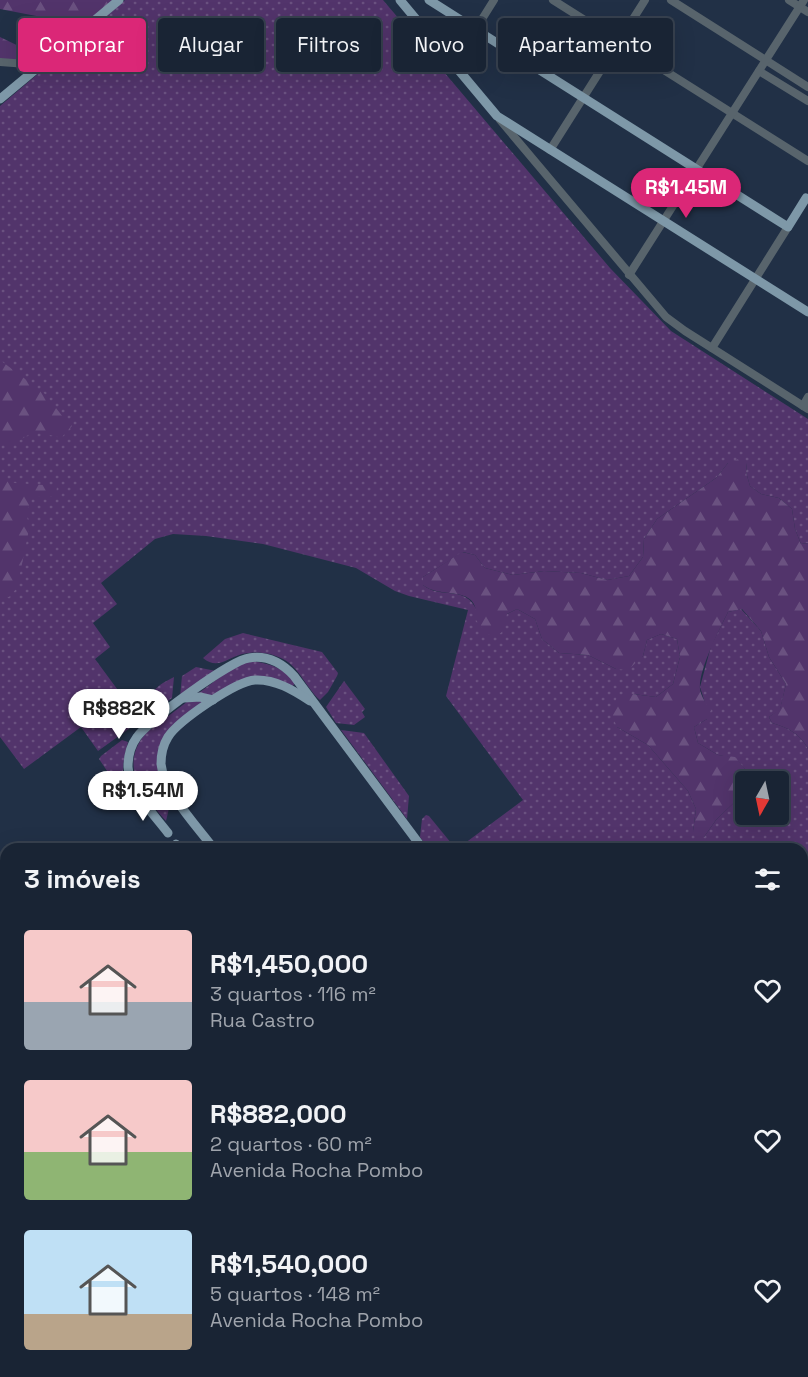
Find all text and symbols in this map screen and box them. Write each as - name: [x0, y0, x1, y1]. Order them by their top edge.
- chip: Comprar: [18, 18, 146, 72]
- chip: Alugar: [158, 18, 264, 72]
- chip: Filtros: [276, 18, 381, 72]
- chip: Novo: [393, 18, 486, 72]
- chip: Apartamento: [498, 18, 673, 72]
- pin: R$1.45M: [631, 168, 741, 219]
- text: R$1.45M: [645, 174, 727, 200]
- pin: R$882K: [70, 689, 168, 740]
- text: R$882K: [82, 695, 156, 721]
- pin: R$1.54M: [88, 771, 198, 822]
- north arrow: [735, 771, 789, 825]
- map controls: [735, 771, 789, 825]
- text: R$1.54M: [102, 777, 184, 803]
- text: 3 imóveis: [24, 862, 141, 896]
- icon: filters: [751, 863, 784, 896]
- text: R$1,450,000: [210, 947, 368, 981]
- icon: home: [72, 954, 144, 1026]
- icon: heart: [751, 974, 784, 1007]
- text: 3 quartos · 116 m²: [210, 981, 376, 1007]
- text: Rua Castro: [210, 1007, 315, 1033]
- text: R$882,000: [210, 1097, 347, 1131]
- icon: home: [72, 1104, 144, 1176]
- icon: heart: [751, 1124, 784, 1157]
- text: 2 quartos · 60 m²: [210, 1131, 372, 1157]
- text: Avenida Rocha Pombo: [210, 1157, 423, 1183]
- text: R$1,540,000: [210, 1247, 368, 1281]
- icon: home: [72, 1254, 144, 1326]
- icon: heart: [751, 1274, 784, 1307]
- text: 5 quartos · 148 m²: [210, 1281, 380, 1307]
- text: Avenida Rocha Pombo: [210, 1307, 423, 1333]

